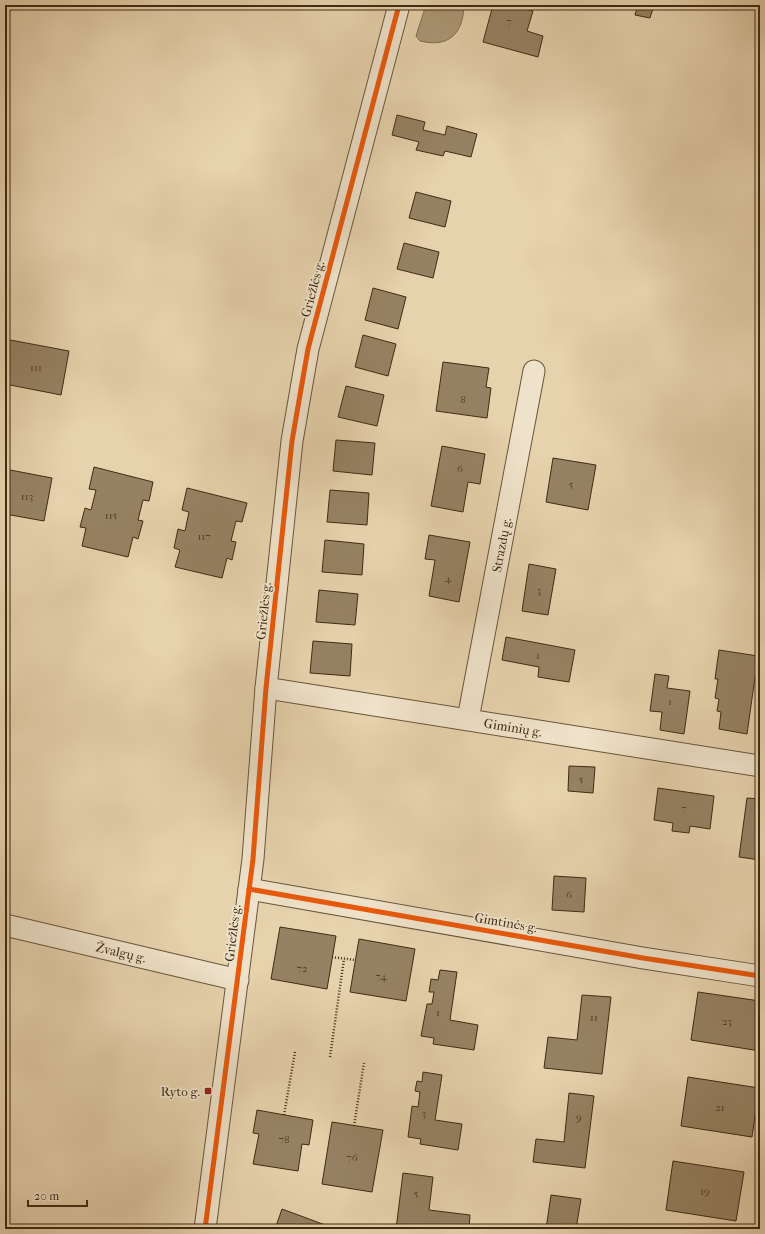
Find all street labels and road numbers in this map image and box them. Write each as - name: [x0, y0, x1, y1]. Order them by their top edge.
- street label: Griežlės g.: [298, 259, 327, 319]
- street label: Strazdų g.: [489, 517, 514, 574]
- street label: Griežlės g.: [253, 582, 274, 640]
- street label: Giminių g.: [483, 716, 543, 739]
- street label: Griežlės g.: [222, 904, 243, 963]
- street label: Gimtinės g.: [473, 910, 538, 935]
- street label: Žvalgų g.: [94, 939, 148, 966]

